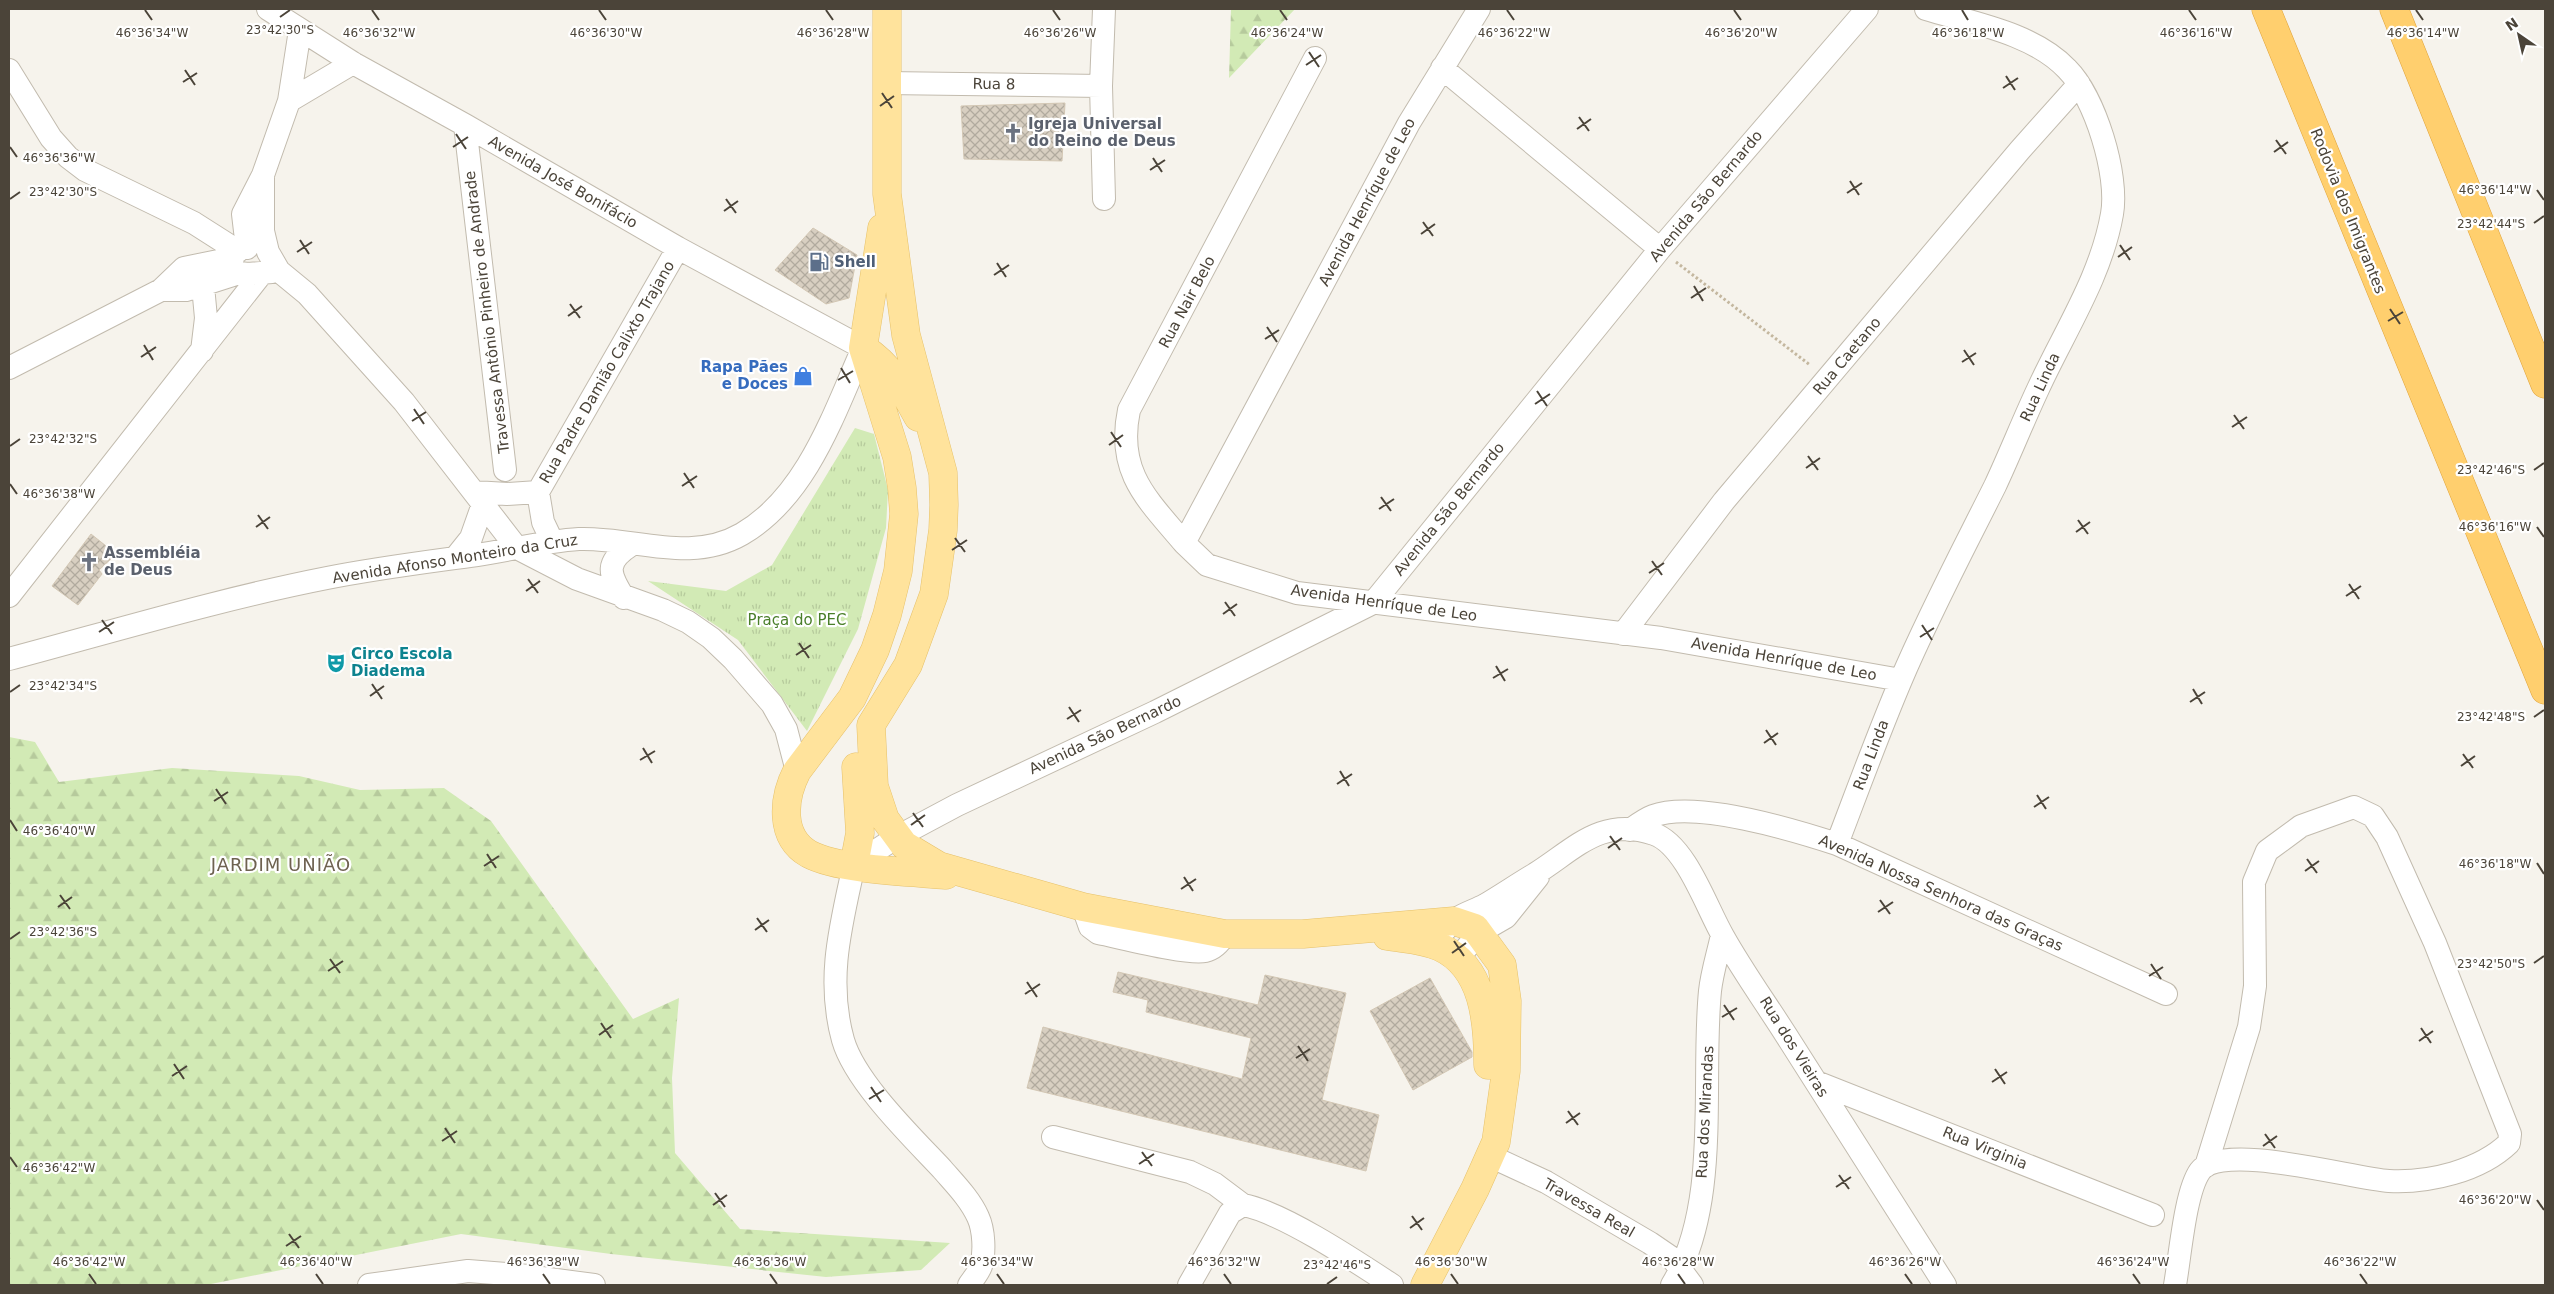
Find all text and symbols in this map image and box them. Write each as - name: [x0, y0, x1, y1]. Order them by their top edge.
- north arrow: [2494, 10, 2544, 60]
- text: N: [2502, 14, 2521, 34]
- text: 23°42'30"S: [246, 23, 314, 37]
- text: 46°36'34"W: [116, 26, 188, 40]
- text: 46°36'32"W: [343, 26, 415, 40]
- text: 46°36'30"W: [570, 26, 642, 40]
- text: 46°36'28"W: [797, 26, 869, 40]
- text: 46°36'26"W: [1024, 26, 1096, 40]
- text: 46°36'24"W: [1251, 26, 1323, 40]
- text: 46°36'22"W: [1478, 26, 1550, 40]
- text: 46°36'20"W: [1705, 26, 1777, 40]
- text: 46°36'18"W: [1932, 26, 2004, 40]
- text: 46°36'16"W: [2160, 26, 2232, 40]
- text: 46°36'14"W: [2387, 26, 2459, 40]
- street label: Rua 8: [972, 75, 1016, 93]
- place label: Igreja Universal do Reino de Deus: [1028, 115, 1176, 150]
- street label: Avenida Henríque de Leo: [1315, 115, 1419, 289]
- church icon: Igreja Universal do Reino de Deus: [1002, 122, 1024, 144]
- street label: Rodovia dos Imigrantes: [2307, 126, 2389, 296]
- street label: Avenida São Bernardo: [1646, 127, 1766, 265]
- street label: Avenida José Bonifácio: [485, 132, 641, 232]
- text: 46°36'36"W: [23, 151, 95, 165]
- street label: Travessa Antônio Pinheiro de Andrade: [461, 170, 513, 455]
- text: 46°36'14"W: [2459, 183, 2531, 197]
- text: 23°42'30"S: [29, 185, 97, 199]
- text: 23°42'44"S: [2457, 217, 2525, 231]
- fuel station icon: Shell: [808, 251, 830, 273]
- place label: Shell: [834, 253, 876, 271]
- street label: Rua Nair Belo: [1155, 253, 1219, 351]
- street label: Rua Padre Damião Calixto Trajano: [536, 258, 678, 486]
- street label: Rua Caetano: [1809, 313, 1885, 399]
- street label: Rua Linda: [2016, 350, 2064, 424]
- place label: Rapa Pães e Doces: [700, 358, 788, 393]
- shop icon: Rapa Pães e Doces: [792, 365, 814, 387]
- text: 23°42'32"S: [29, 432, 97, 446]
- street label: Avenida São Bernardo: [1390, 439, 1508, 579]
- text: 23°42'46"S: [2457, 463, 2525, 477]
- text: 46°36'38"W: [23, 487, 95, 501]
- text: 46°36'16"W: [2459, 520, 2531, 534]
- street label: Avenida Afonso Monteiro da Cruz: [331, 531, 579, 587]
- place label: Assembléia de Deus: [104, 544, 201, 579]
- church icon: Assembléia de Deus: [78, 551, 100, 573]
- street label: Avenida Henríque de Leo: [1290, 581, 1478, 625]
- park label: Praça do PEC: [748, 611, 846, 629]
- street label: Avenida Henríque de Leo: [1690, 634, 1878, 684]
- place label: Circo Escola Diadema: [351, 645, 453, 680]
- theatre icon: Circo Escola Diadema: [325, 652, 347, 674]
- text: 23°42'34"S: [29, 679, 97, 693]
- street label: Avenida São Bernardo: [1026, 692, 1184, 778]
- text: 23°42'48"S: [2457, 710, 2525, 724]
- street label: Rua Linda: [1849, 717, 1893, 793]
- text: 46°36'40"W: [23, 824, 95, 838]
- street label: Avenida Nossa Senhora das Graças: [1816, 831, 2066, 955]
- district label: JARDIM UNIÃO: [210, 854, 351, 875]
- text: 46°36'18"W: [2459, 857, 2531, 871]
- text: 23°42'36"S: [29, 925, 97, 939]
- text: 23°42'50"S: [2457, 957, 2525, 971]
- street label: Rua dos Vieiras: [1756, 993, 1832, 1101]
- street label: Rua dos Mirandas: [1693, 1045, 1717, 1179]
- street label: Rua Virginia: [1940, 1123, 2030, 1173]
- text: 46°36'42"W: [23, 1161, 95, 1175]
- street label: Travessa Real: [1539, 1174, 1638, 1241]
- text: 46°36'20"W: [2459, 1193, 2531, 1207]
- text: 46°36'42"W: [53, 1255, 125, 1269]
- text: 46°36'40"W: [280, 1255, 352, 1269]
- text: 46°36'38"W: [507, 1255, 579, 1269]
- text: 46°36'36"W: [734, 1255, 806, 1269]
- text: 46°36'34"W: [961, 1255, 1033, 1269]
- text: 46°36'32"W: [1188, 1255, 1260, 1269]
- text: 46°36'30"W: [1415, 1255, 1487, 1269]
- text: 46°36'28"W: [1642, 1255, 1714, 1269]
- text: 46°36'26"W: [1869, 1255, 1941, 1269]
- text: 46°36'24"W: [2097, 1255, 2169, 1269]
- text: 46°36'22"W: [2324, 1255, 2396, 1269]
- text: 23°42'46"S: [1303, 1258, 1371, 1272]

